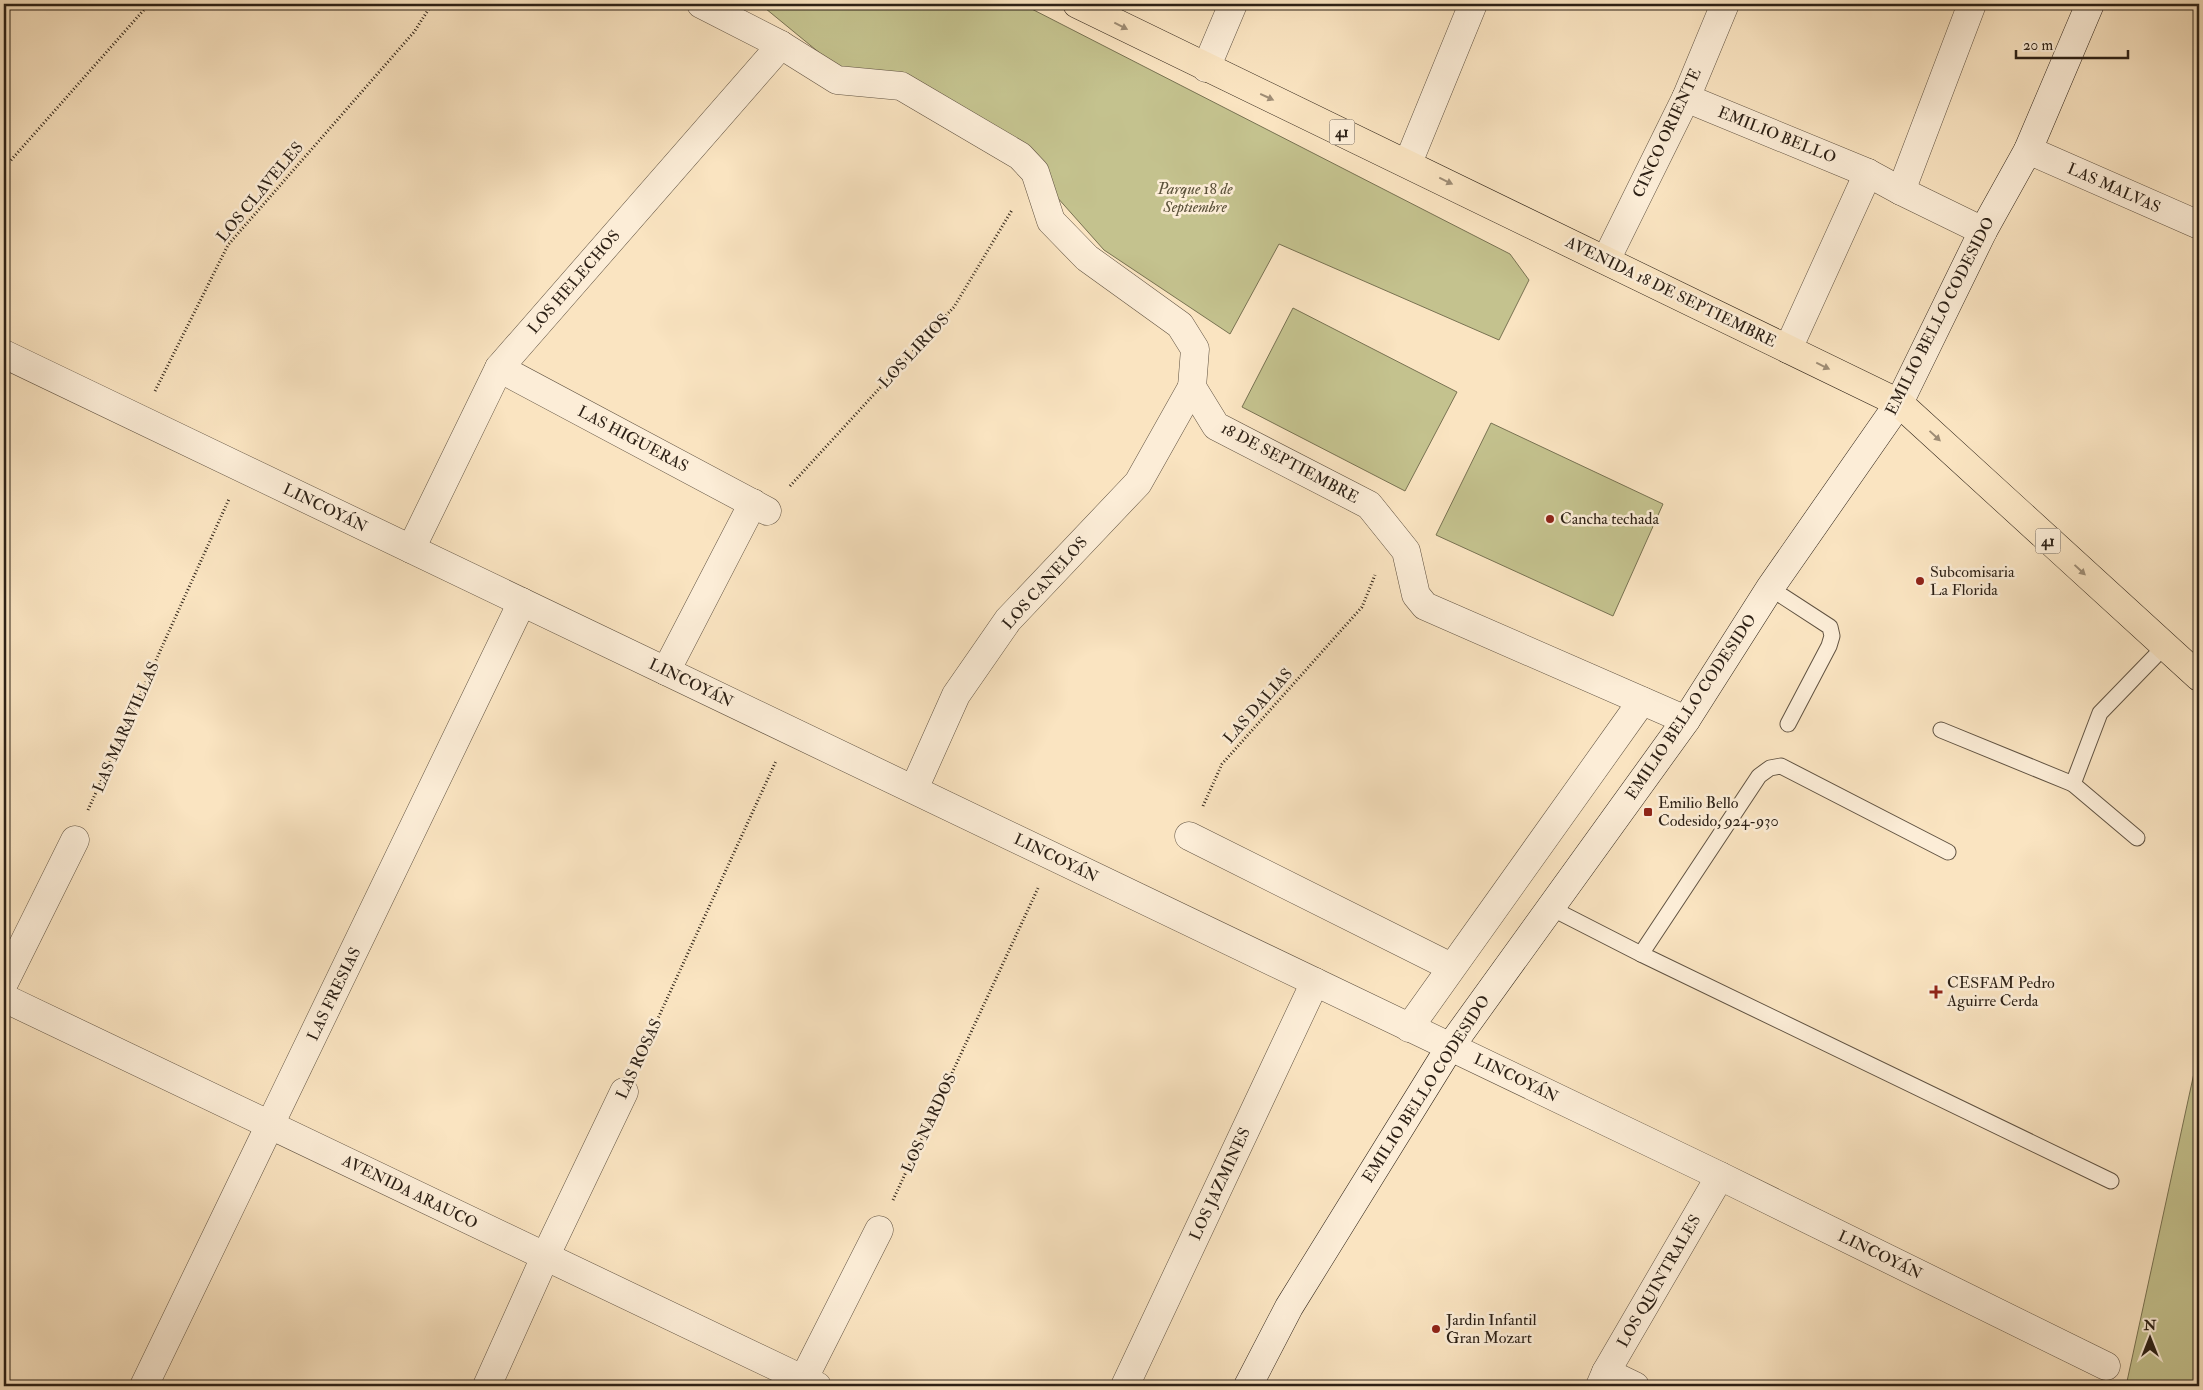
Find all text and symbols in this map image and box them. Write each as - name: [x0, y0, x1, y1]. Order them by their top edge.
- one-way arrow: [1114, 22, 1128, 30]
- scale bar: [2016, 28, 2128, 60]
- text: 20 m: [2023, 36, 2053, 55]
- street label: CINCO ORIENTE: [1628, 65, 1706, 201]
- one-way arrow: [1260, 93, 1274, 101]
- street label: EMILIO BELLO: [1715, 102, 1839, 168]
- road number: 41: [1330, 120, 1354, 144]
- street label: LOS CLAVELES: [212, 138, 308, 246]
- street label: LAS MALVAS: [2064, 159, 2164, 217]
- one-way arrow: [1438, 177, 1453, 185]
- park label: Parque 18 de Septiembre: [1157, 179, 1233, 217]
- street label: EMILIO BELLO CODESIDO: [1881, 214, 1999, 418]
- street label: LOS HELECHOS: [523, 226, 625, 338]
- street label: AVENIDA 18 DE SEPTIEMBRE: [1561, 232, 1780, 352]
- street label: LOS LIRIOS: [874, 310, 954, 392]
- one-way arrow: [1816, 362, 1830, 370]
- street label: LAS HIGUERAS: [574, 401, 692, 477]
- street label: 18 DE SEPTIEMBRE: [1218, 418, 1362, 508]
- one-way arrow: [1928, 430, 1940, 442]
- street label: LINCOYÁN: [280, 478, 372, 537]
- place label: Cancha techada: [1560, 509, 1659, 529]
- marker: Cancha techada: [1544, 513, 1556, 525]
- road number: 41: [2036, 528, 2060, 554]
- street label: LOS CANELOS: [998, 532, 1092, 634]
- place label: Subcomisaria La Florida: [1930, 562, 2015, 600]
- one-way arrow: [2074, 564, 2086, 576]
- marker: Subcomisaria La Florida: [1914, 575, 1926, 587]
- street label: EMILIO BELLO CODESIDO: [1621, 610, 1761, 804]
- street label: LINCOYÁN: [646, 653, 738, 712]
- street label: LAS MARAVILLAS: [88, 659, 164, 795]
- street label: LAS DALIAS: [1219, 664, 1297, 748]
- place label: Emilio Bello Codesido, 924-930: [1658, 793, 1779, 831]
- marker: Emilio Bello Codesido, 924-930: [1642, 806, 1654, 818]
- street label: LINCOYÁN: [1011, 828, 1103, 887]
- street label: LAS FRESIAS: [303, 944, 365, 1044]
- place label: CESFAM Pedro Aguirre Cerda: [1946, 973, 2055, 1011]
- marker: CESFAM Pedro Aguirre Cerda: [1929, 985, 1943, 999]
- street label: EMILIO BELLO CODESIDO: [1358, 991, 1494, 1187]
- street label: LAS ROSAS: [612, 1016, 666, 1102]
- street label: LINCOYÁN: [1471, 1048, 1563, 1107]
- street label: LOS NARDOS: [897, 1070, 961, 1176]
- street label: LOS JAZMINES: [1185, 1124, 1256, 1244]
- street label: AVENIDA ARAUCO: [338, 1150, 481, 1234]
- street label: LOS QUINTRALES: [1613, 1211, 1705, 1351]
- street label: LINCOYÁN: [1835, 1225, 1927, 1284]
- place label: Jardin Infantil Gran Mozart: [1445, 1310, 1537, 1348]
- north arrow: [2126, 1312, 2176, 1362]
- text: N: [2143, 1317, 2157, 1334]
- marker: Jardin Infantil Gran Mozart: [1430, 1323, 1442, 1335]

